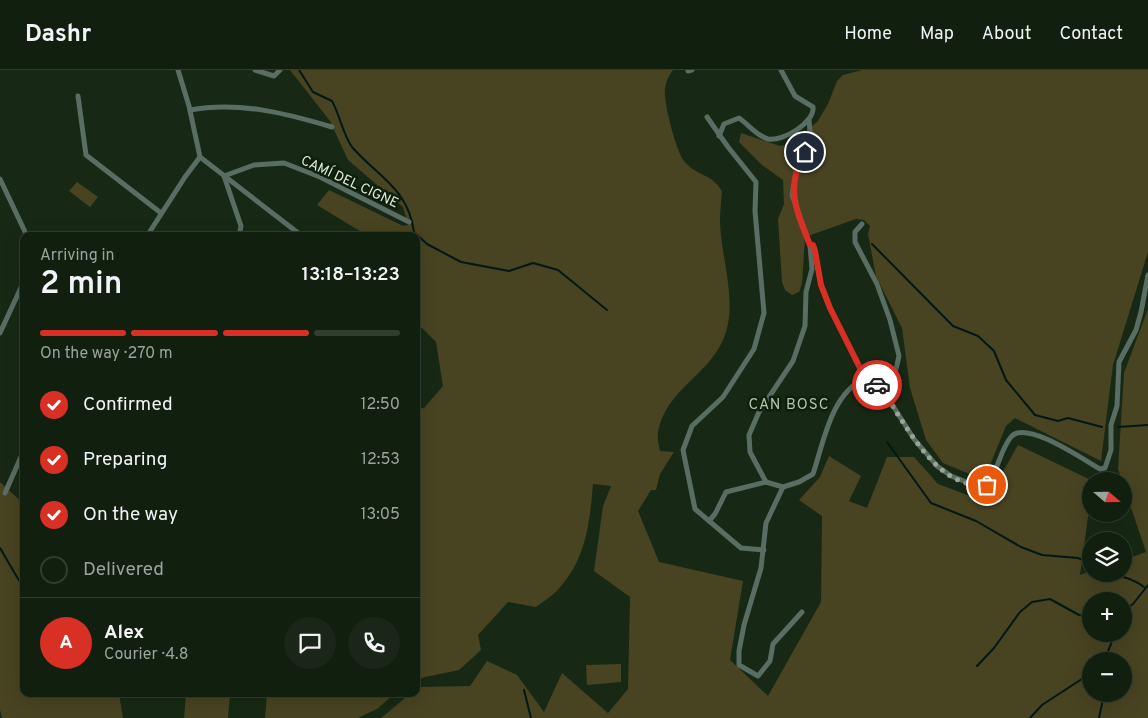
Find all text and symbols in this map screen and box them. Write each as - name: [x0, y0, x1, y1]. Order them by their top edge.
- text: Dashr: [25, 20, 91, 50]
- text: Home: [844, 23, 892, 46]
- text: Map: [920, 23, 954, 46]
- text: About: [982, 23, 1031, 46]
- text: Contact: [1059, 23, 1123, 46]
- pin: [784, 131, 826, 173]
- icon: home: [791, 138, 819, 166]
- street label: CAMÍ DEL CIGNE: [298, 151, 401, 212]
- text: Arriving in: [40, 246, 115, 266]
- text: 13:18–13:23: [302, 263, 400, 287]
- text: 2 min: [40, 265, 122, 305]
- text: On the way · 270 m: [40, 344, 173, 364]
- courier: [852, 360, 902, 410]
- icon: car: [863, 371, 891, 399]
- icon: check: [40, 391, 68, 419]
- text: Confirmed: [83, 393, 173, 417]
- text: 12:50: [360, 395, 400, 415]
- district label: CAN BOSC: [749, 396, 829, 415]
- icon: check: [40, 446, 68, 474]
- text: Preparing: [83, 448, 167, 472]
- text: 12:53: [361, 450, 400, 470]
- pin: [966, 464, 1008, 506]
- icon: bag: [973, 471, 1001, 499]
- north arrow: [1082, 472, 1132, 522]
- map controls: [1082, 472, 1132, 702]
- icon: check: [40, 501, 68, 529]
- text: On the way: [83, 503, 178, 527]
- text: 13:05: [361, 505, 400, 525]
- button: layers: [1082, 532, 1132, 582]
- text: Delivered: [83, 558, 164, 582]
- button: +: [1082, 592, 1132, 642]
- button: chat: [284, 617, 336, 669]
- button: phone: [348, 617, 400, 669]
- text: Alex: [104, 621, 144, 645]
- text: A: [59, 631, 73, 655]
- text: Courier · 4.8: [104, 645, 188, 665]
- button: −: [1082, 652, 1132, 702]

